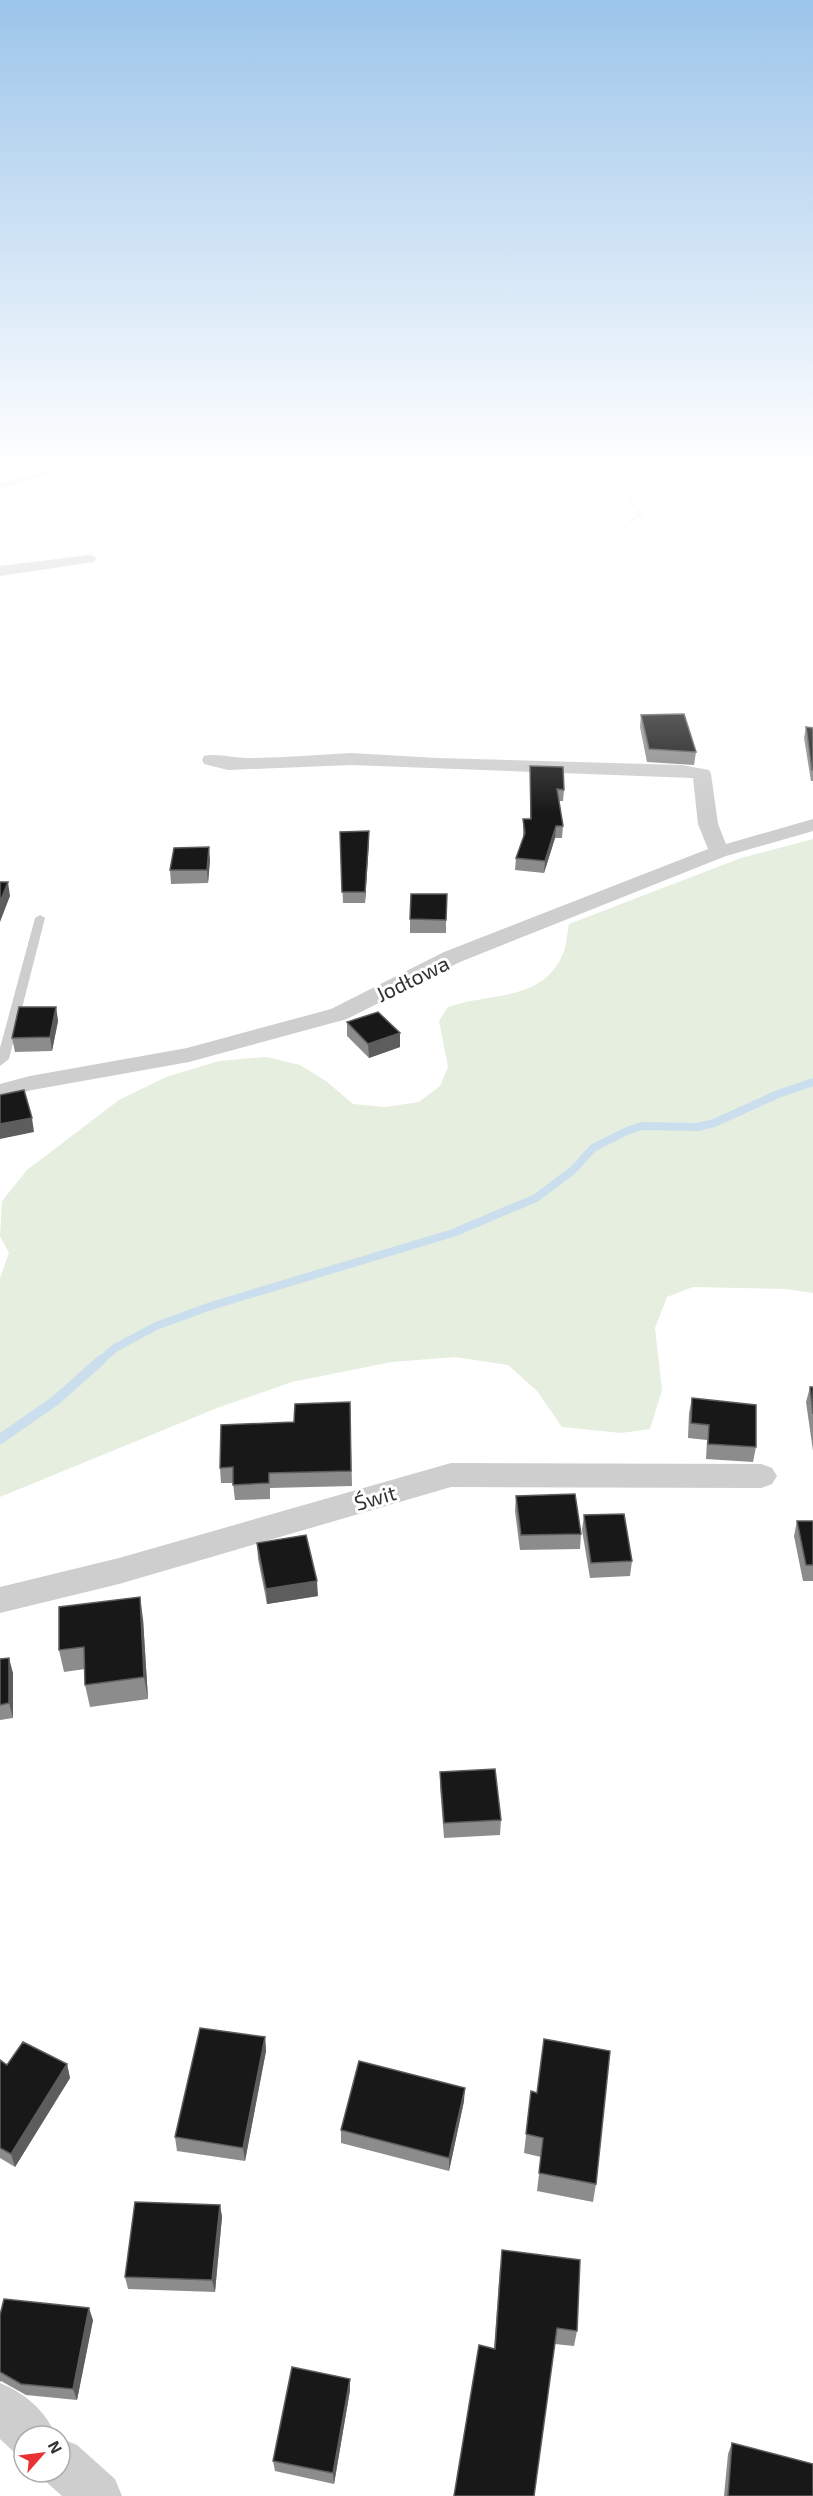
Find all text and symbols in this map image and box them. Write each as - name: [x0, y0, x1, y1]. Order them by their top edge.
- street label: Jodłowa: [371, 950, 453, 1006]
- street label: Świt: [351, 1479, 399, 1515]
- north arrow: [12, 2424, 72, 2484]
- text: N: [45, 2437, 67, 2456]

